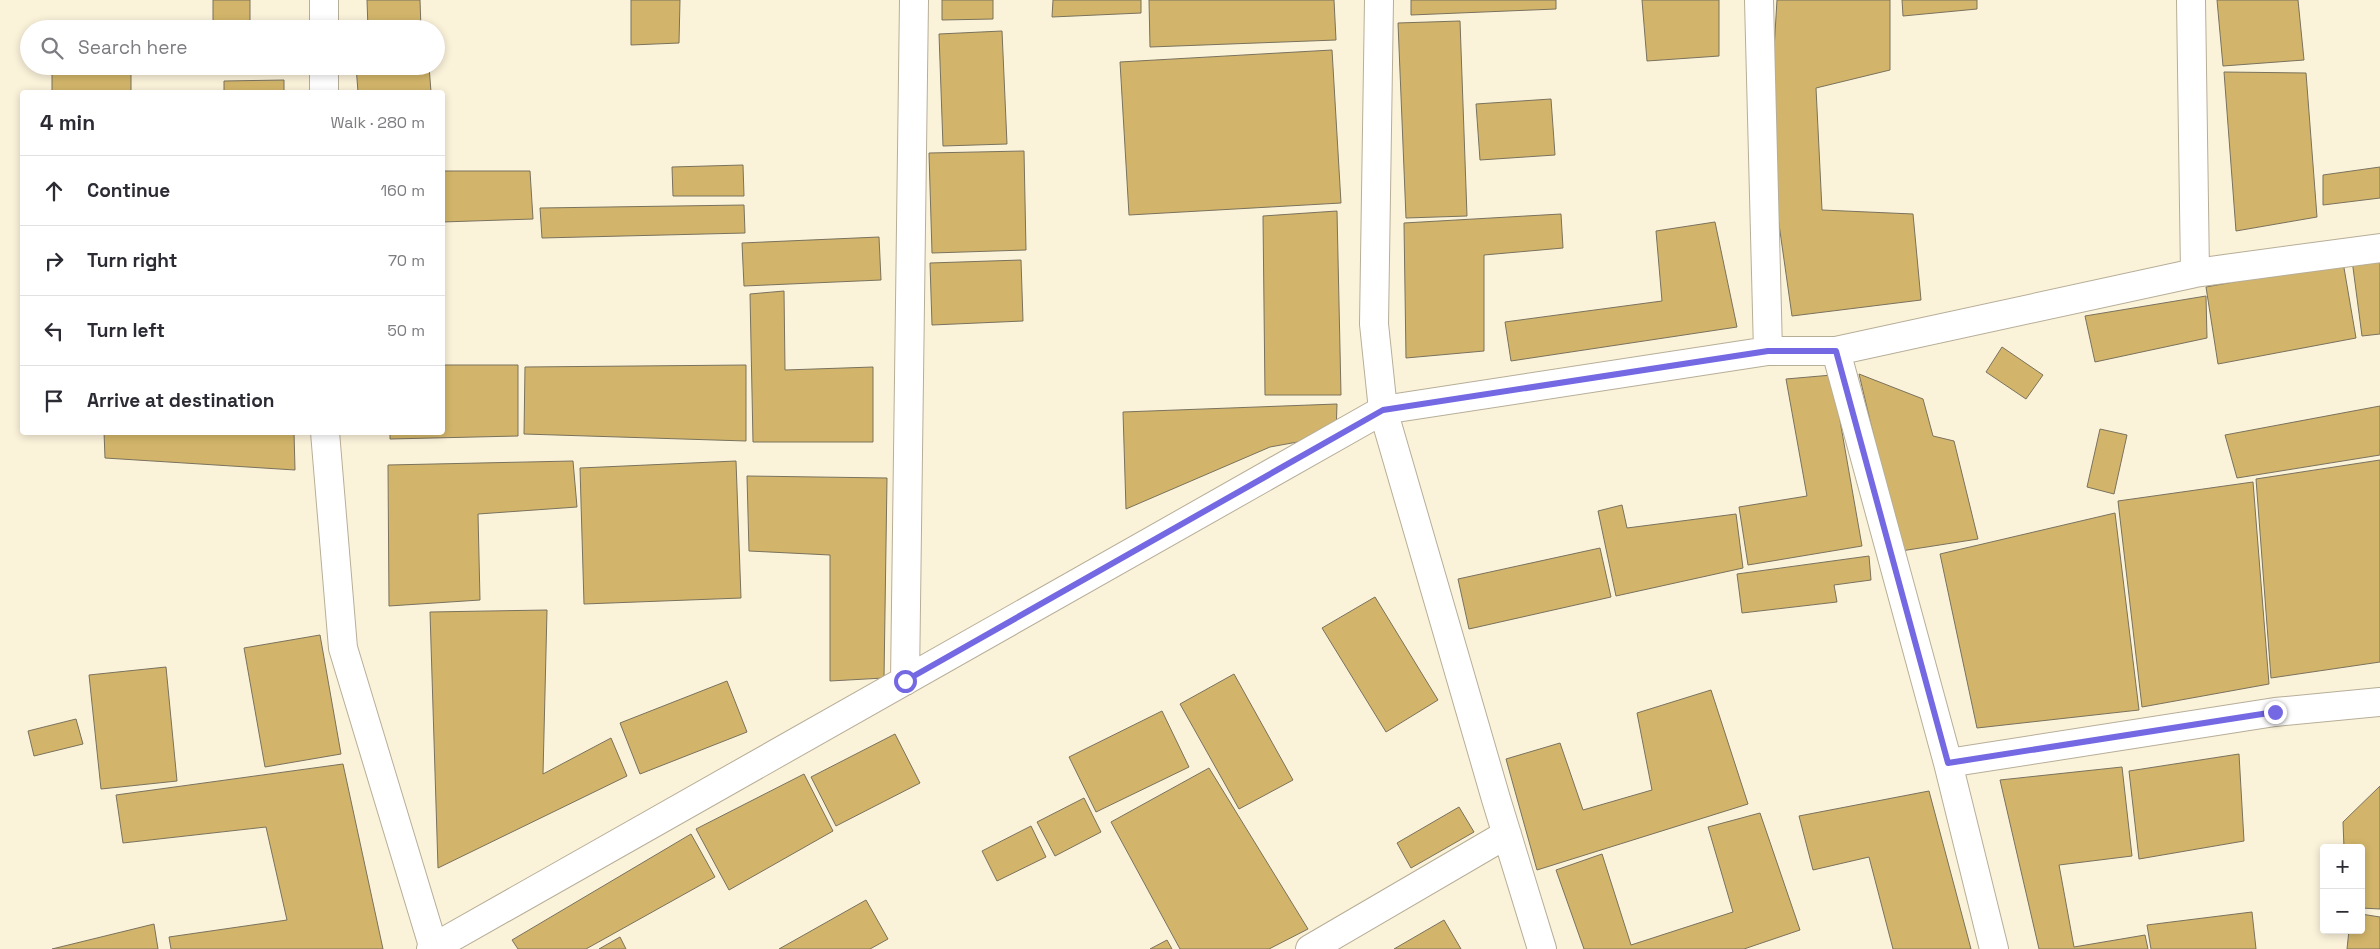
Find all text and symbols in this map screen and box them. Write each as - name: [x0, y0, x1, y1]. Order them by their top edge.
- search box: [20, 20, 445, 75]
- icon: search: [38, 34, 66, 62]
- text: Search here: [78, 35, 188, 60]
- text: 4 min: [40, 109, 95, 136]
- text: Walk · 280 m: [330, 112, 425, 133]
- icon: ahead: [40, 177, 68, 205]
- text: Continue: [87, 178, 170, 203]
- text: 160 m: [380, 180, 425, 201]
- icon: right: [40, 247, 68, 275]
- text: Turn right: [87, 248, 177, 273]
- text: 70 m: [388, 250, 425, 271]
- icon: left: [40, 317, 68, 345]
- text: Turn left: [87, 318, 165, 343]
- text: 50 m: [387, 320, 425, 341]
- icon: arrive: [40, 387, 68, 415]
- text: Arrive at destination: [87, 388, 275, 413]
- route start: [894, 670, 917, 693]
- route end: [2264, 701, 2287, 724]
- map controls: [2320, 844, 2365, 934]
- button: +: [2320, 844, 2365, 889]
- button: −: [2320, 889, 2365, 934]

